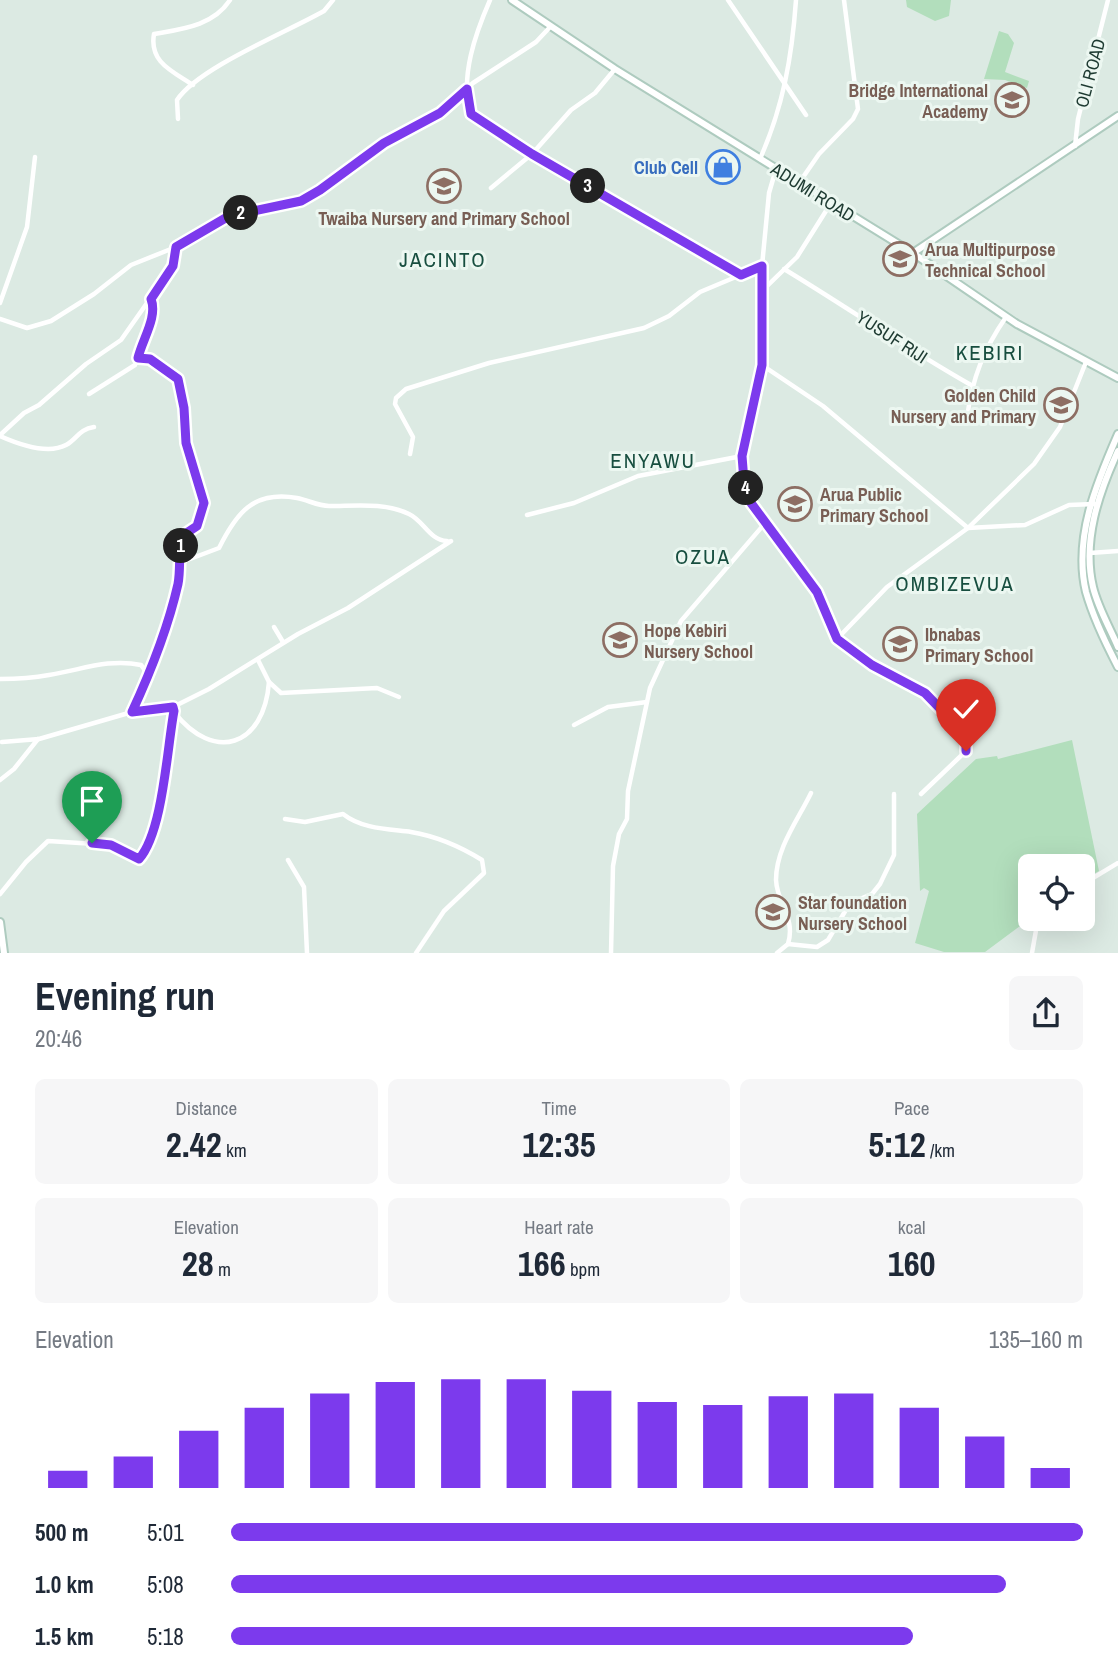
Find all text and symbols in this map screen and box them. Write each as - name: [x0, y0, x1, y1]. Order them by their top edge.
- street label: OLI ROAD: [1069, 36, 1111, 110]
- place label: Bridge International Academy: [849, 78, 989, 124]
- school or university icon: Bridge International Academy: [993, 81, 1031, 119]
- shop icon: Club Cell: [704, 148, 742, 186]
- place label: Club Cell: [634, 155, 698, 180]
- street label: ADUMI ROAD: [766, 156, 860, 228]
- school or university icon: Twaiba Nursery and Primary School: [425, 167, 463, 205]
- pin: 3: [570, 168, 606, 204]
- text: 3: [583, 172, 592, 198]
- pin: 2: [224, 196, 258, 230]
- text: 2: [236, 199, 245, 225]
- place label: Twaiba Nursery and Primary School: [318, 206, 570, 231]
- place label: Arua Multipurpose Technical School: [925, 237, 1055, 283]
- school or university icon: Arua Multipurpose Technical School: [881, 240, 919, 278]
- district label: JACINTO: [399, 245, 487, 274]
- street label: YUSUF RIJI: [851, 305, 933, 369]
- district label: KEBIRI: [956, 338, 1024, 367]
- place label: Golden Child Nursery and Primary: [891, 383, 1037, 429]
- school or university icon: Golden Child Nursery and Primary: [1042, 386, 1080, 424]
- district label: ENYAWU: [610, 446, 696, 475]
- pin: 4: [728, 470, 764, 505]
- text: 4: [741, 474, 750, 500]
- place label: Arua Public Primary School: [820, 482, 928, 528]
- school or university icon: Arua Public Primary School: [776, 485, 814, 523]
- pin: 1: [164, 528, 198, 564]
- text: 1: [176, 532, 185, 558]
- district label: OZUA: [675, 542, 731, 571]
- district label: OMBIZEVUA: [895, 569, 1015, 598]
- place label: Hope Kebiri Nursery School: [644, 618, 753, 664]
- school or university icon: Hope Kebiri Nursery School: [601, 621, 639, 659]
- place label: Ibnabas Primary School: [925, 622, 1033, 668]
- school or university icon: Ibnabas Primary School: [881, 625, 919, 663]
- pin: [936, 679, 996, 751]
- icon: check: [947, 690, 985, 728]
- pin: [62, 771, 122, 843]
- icon: arrive: [73, 782, 111, 820]
- map controls: [1018, 854, 1095, 931]
- button: locate: [1018, 854, 1095, 931]
- place label: Star foundation Nursery School: [798, 890, 907, 936]
- school or university icon: Star foundation Nursery School: [754, 893, 792, 931]
- text: Evening run: [35, 971, 215, 1022]
- button: share: [1009, 976, 1083, 1050]
- text: 20:46: [35, 1023, 82, 1054]
- text: Distance: [176, 1095, 237, 1121]
- text: Time: [541, 1095, 577, 1121]
- text: Pace: [894, 1095, 929, 1121]
- text: 2.42: [166, 1121, 222, 1168]
- text: 12:35: [522, 1121, 596, 1168]
- text: 5:12: [868, 1121, 926, 1168]
- text: km: [222, 1137, 247, 1163]
- text: /km: [926, 1137, 955, 1163]
- text: Elevation: [174, 1214, 239, 1240]
- text: Heart rate: [524, 1214, 594, 1240]
- text: kcal: [898, 1214, 926, 1240]
- text: 28: [182, 1240, 214, 1287]
- text: 166: [518, 1240, 566, 1287]
- text: 160: [888, 1240, 936, 1287]
- text: m: [214, 1256, 231, 1282]
- text: bpm: [566, 1256, 600, 1282]
- text: Elevation: [35, 1324, 114, 1355]
- text: 135–160 m: [989, 1324, 1083, 1355]
- text: 500 m: [35, 1517, 88, 1548]
- text: 5:01: [147, 1517, 184, 1548]
- text: 1.0 km: [35, 1569, 94, 1600]
- text: 5:08: [147, 1569, 184, 1600]
- text: 1.5 km: [35, 1621, 94, 1652]
- text: 5:18: [147, 1621, 184, 1652]

